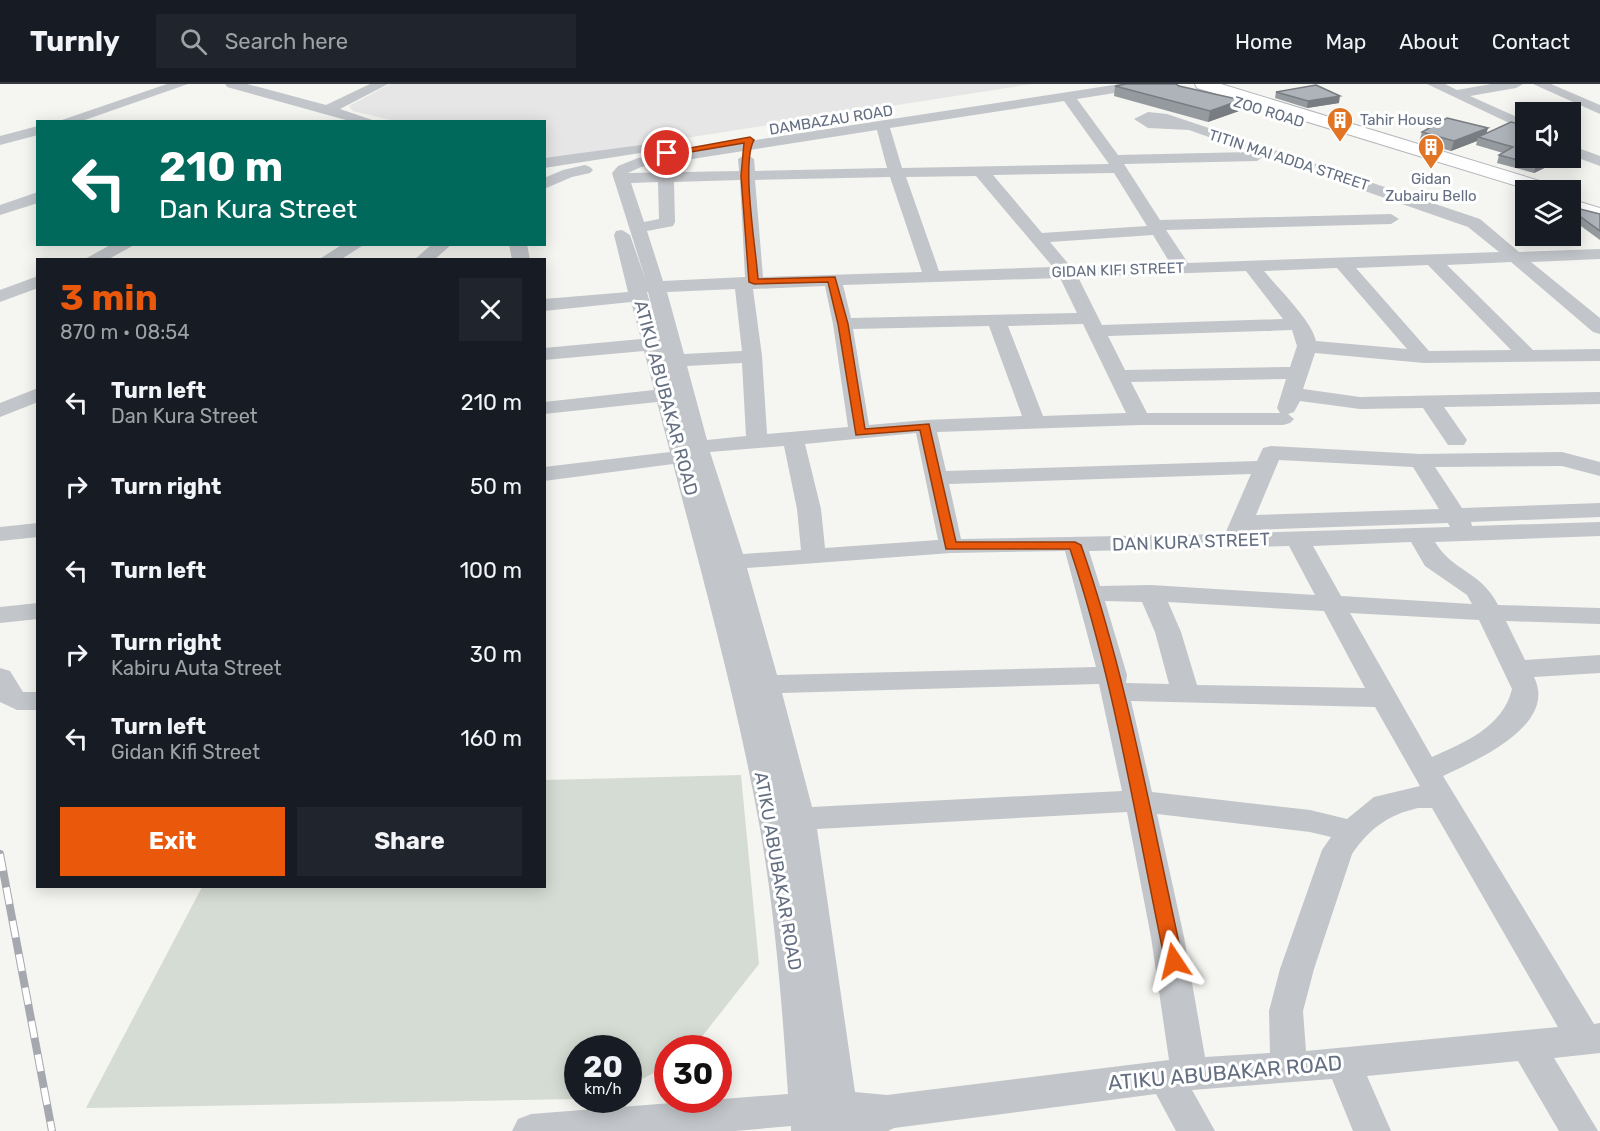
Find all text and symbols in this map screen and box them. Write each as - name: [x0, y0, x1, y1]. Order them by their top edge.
- search box: [156, 14, 576, 68]
- text: Turnly: [30, 25, 120, 58]
- icon: search: [177, 25, 210, 58]
- text: Search here: [225, 28, 348, 55]
- text: Home: [1235, 29, 1292, 54]
- text: Map: [1325, 29, 1366, 54]
- text: About: [1399, 29, 1459, 54]
- text: Contact: [1492, 29, 1570, 54]
- street label: ZOO ROAD: [1231, 93, 1307, 131]
- street label: DAMBAZAU ROAD: [768, 101, 894, 139]
- map controls: [1515, 102, 1581, 246]
- button: sound: [1515, 102, 1581, 168]
- building icon: Tahir House: [1325, 105, 1355, 143]
- place label: Tahir House: [1360, 111, 1442, 129]
- street label: TITIN MAI ADDA STREET: [1207, 126, 1372, 195]
- pin: [641, 127, 692, 178]
- building icon: Gidan Zubairu Bello: [1416, 132, 1446, 170]
- icon: arrive: [650, 136, 683, 169]
- text: 210 m: [159, 142, 283, 192]
- icon: left: [60, 144, 138, 222]
- place label: Gidan Zubairu Bello: [1385, 170, 1477, 205]
- button: layers: [1515, 180, 1581, 246]
- text: Dan Kura Street: [159, 193, 357, 225]
- street label: GIDAN KIFI STREET: [1051, 259, 1185, 281]
- text: 3 min: [60, 276, 158, 319]
- button: close: [459, 278, 522, 341]
- street label: ATIKU ABUBAKAR ROAD: [629, 298, 703, 498]
- text: 870 m · 08:54: [60, 320, 190, 344]
- text: Turn left: [111, 377, 206, 404]
- icon: left: [60, 386, 93, 419]
- text: 210 m: [461, 389, 522, 416]
- text: Dan Kura Street: [111, 404, 258, 428]
- icon: right: [60, 470, 93, 503]
- text: Turn right: [111, 473, 221, 500]
- text: 50 m: [470, 473, 522, 500]
- street label: DAN KURA STREET: [1112, 528, 1270, 556]
- icon: left: [60, 554, 93, 587]
- text: Turn left: [111, 557, 206, 584]
- text: 100 m: [460, 557, 522, 584]
- text: Turn right: [111, 629, 221, 656]
- icon: right: [60, 638, 93, 671]
- text: 30 m: [470, 641, 522, 668]
- text: Kabiru Auta Street: [111, 656, 282, 680]
- text: Turn left: [111, 713, 206, 740]
- icon: left: [60, 722, 93, 755]
- text: 160 m: [460, 725, 522, 752]
- text: Gidan Kifi Street: [111, 740, 260, 764]
- street label: ATIKU ABUBAKAR ROAD: [750, 770, 806, 972]
- button: Exit: [60, 807, 285, 876]
- button: Share: [297, 807, 522, 876]
- position arrow: [1142, 929, 1206, 993]
- speed limit sign: 30: [654, 1035, 732, 1113]
- text: 20: [583, 1049, 623, 1085]
- street label: ATIKU ABUBAKAR ROAD: [1107, 1050, 1343, 1095]
- text: km/h: [584, 1080, 622, 1098]

